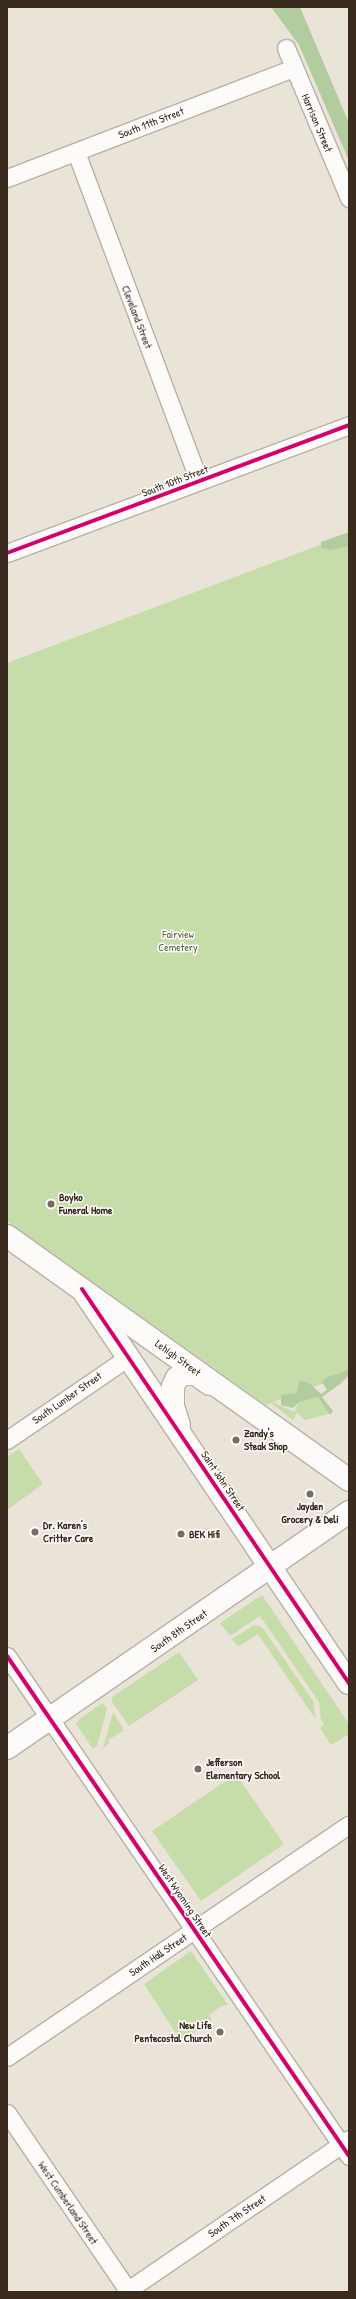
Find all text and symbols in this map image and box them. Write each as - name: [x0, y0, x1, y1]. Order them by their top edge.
- street label: Harrison Street: [299, 92, 335, 154]
- street label: South 11th Street: [116, 104, 186, 142]
- street label: Cleveland Street: [119, 283, 155, 351]
- street label: South 10th Street: [140, 462, 210, 500]
- park label: Fairview Cemetery: [158, 928, 198, 954]
- place label: Boyko Funeral Home: [59, 1191, 112, 1217]
- marker: Boyko Funeral Home: [46, 1199, 56, 1209]
- street label: Lehigh Street: [153, 1337, 203, 1379]
- street label: South Lumber Street: [30, 1369, 104, 1427]
- place label: Zandy's Steak Shop: [244, 1427, 287, 1453]
- marker: Zandy's Steak Shop: [231, 1435, 241, 1445]
- street label: Saint John Street: [198, 1449, 248, 1513]
- marker: Jayden Grocery & Deli: [305, 1489, 315, 1499]
- place label: Jayden Grocery & Deli: [281, 1500, 339, 1526]
- place label: Dr. Karen's Critter Care: [43, 1519, 93, 1545]
- marker: Dr. Karen's Critter Care: [30, 1527, 40, 1537]
- place label: BEK Hifi: [189, 1527, 220, 1541]
- marker: BEK Hifi: [176, 1529, 186, 1539]
- street label: South 8th Street: [148, 1607, 210, 1655]
- place label: Jefferson Elementary School: [206, 1756, 280, 1782]
- marker: Jefferson Elementary School: [193, 1764, 203, 1774]
- street label: West Wyoming Street: [156, 1862, 214, 1940]
- street label: South Hall Street: [126, 1931, 190, 1979]
- place label: New Life Pentecostal Church: [135, 2019, 212, 2045]
- marker: New Life Pentecostal Church: [215, 2027, 225, 2037]
- street label: West Cumberland Street: [35, 2159, 101, 2247]
- street label: South 7th Street: [206, 2192, 268, 2240]

